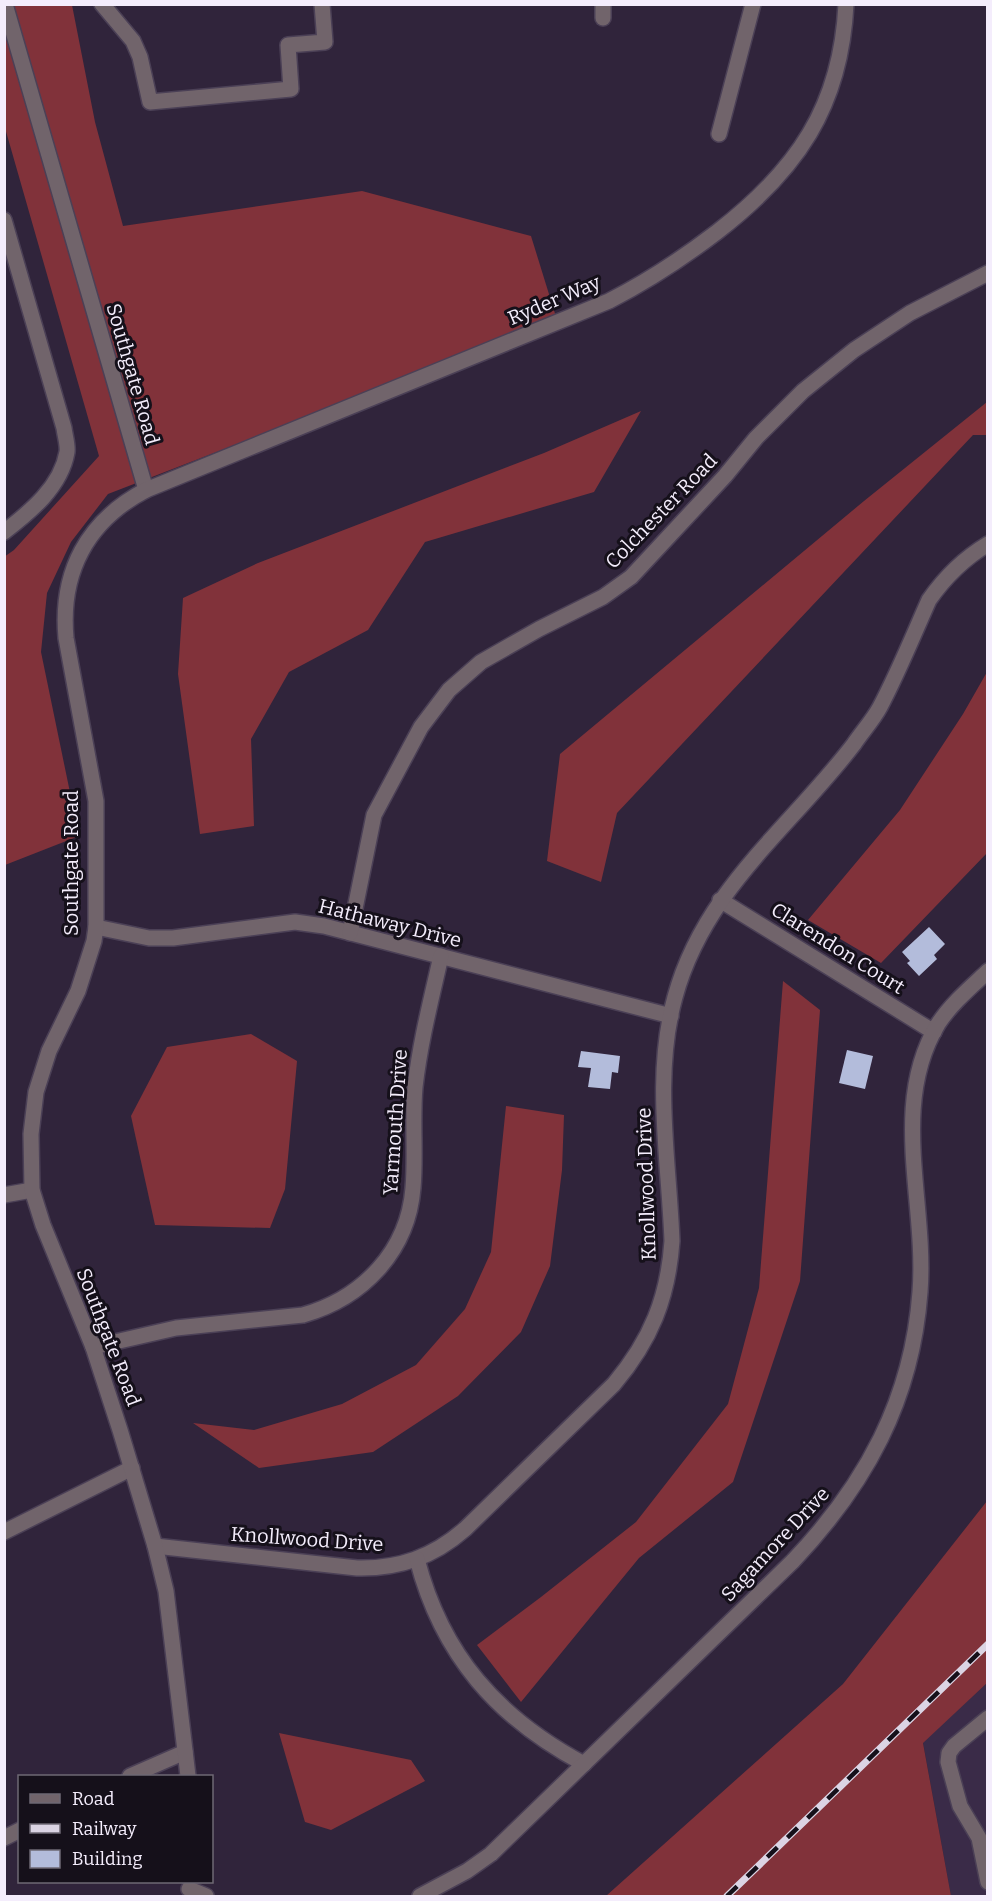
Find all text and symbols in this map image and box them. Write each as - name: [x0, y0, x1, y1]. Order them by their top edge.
- street label: Ryder Way: [504, 270, 604, 330]
- street label: Southgate Road: [101, 301, 165, 448]
- street label: Colchester Road: [600, 449, 722, 573]
- street label: Southgate Road: [59, 790, 83, 936]
- street label: Hathaway Drive: [316, 894, 464, 952]
- street label: Clarendon Court: [767, 897, 909, 999]
- street label: Yarmouth Drive: [378, 1048, 412, 1196]
- street label: Knollwood Drive: [631, 1107, 661, 1261]
- street label: Southgate Road: [72, 1265, 146, 1410]
- street label: Sagamore Drive: [716, 1482, 834, 1606]
- street label: Knollwood Drive: [230, 1522, 384, 1556]
- legend: [18, 1775, 213, 1883]
- text: Road: [72, 1788, 115, 1810]
- text: Railway: [72, 1818, 137, 1840]
- text: Building: [72, 1848, 143, 1870]

